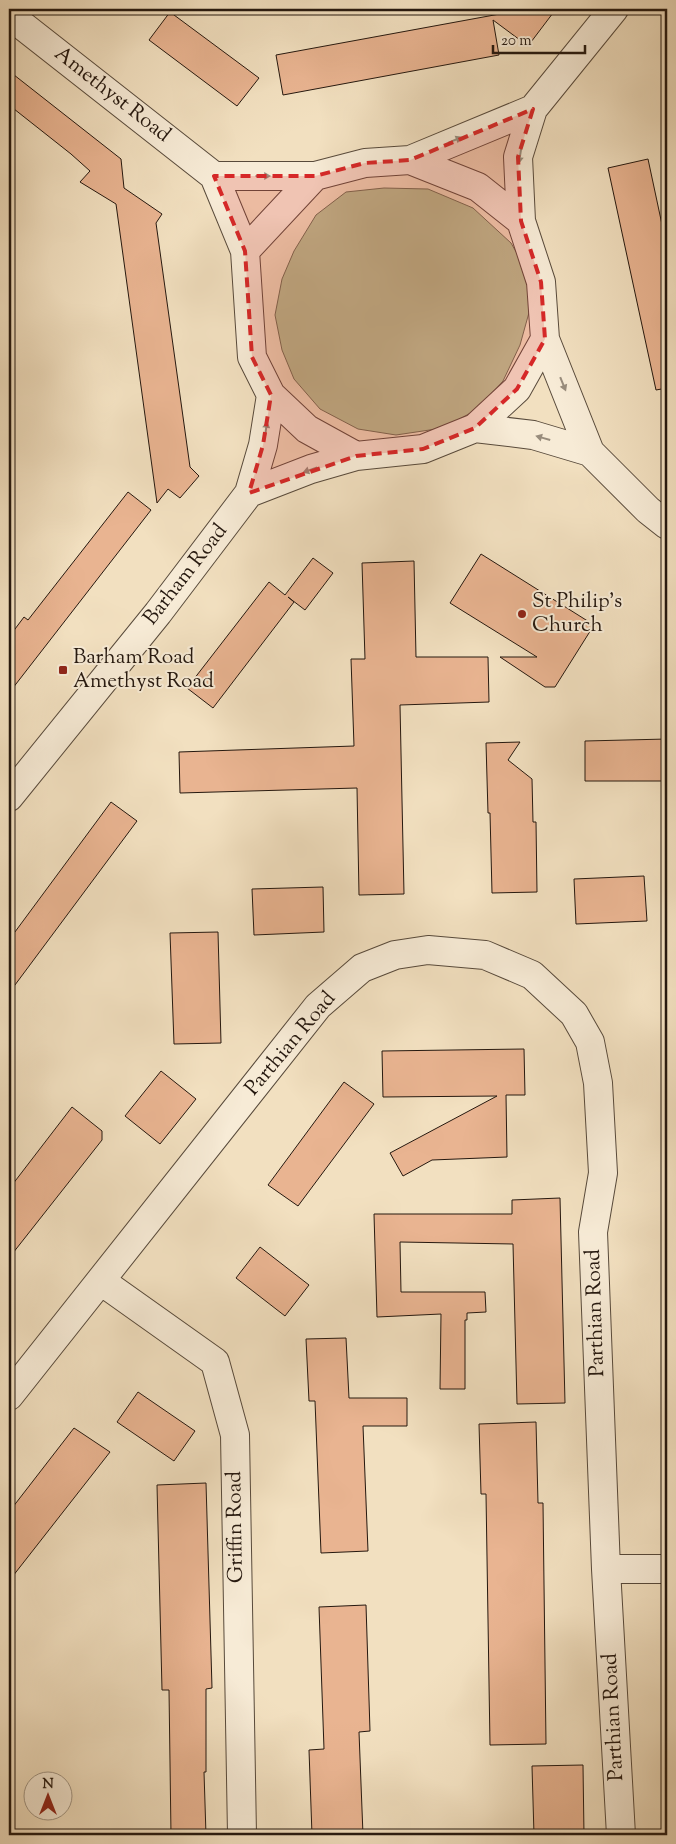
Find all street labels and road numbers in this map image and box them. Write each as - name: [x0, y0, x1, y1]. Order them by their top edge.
- street label: Amethyst Road: [47, 40, 177, 150]
- street label: Barham Road: [137, 518, 235, 632]
- street label: Parthian Road: [238, 985, 344, 1103]
- street label: Parthian Road: [579, 1248, 613, 1378]
- street label: Griffin Road: [220, 1471, 252, 1583]
- street label: Parthian Road: [596, 1652, 632, 1782]

